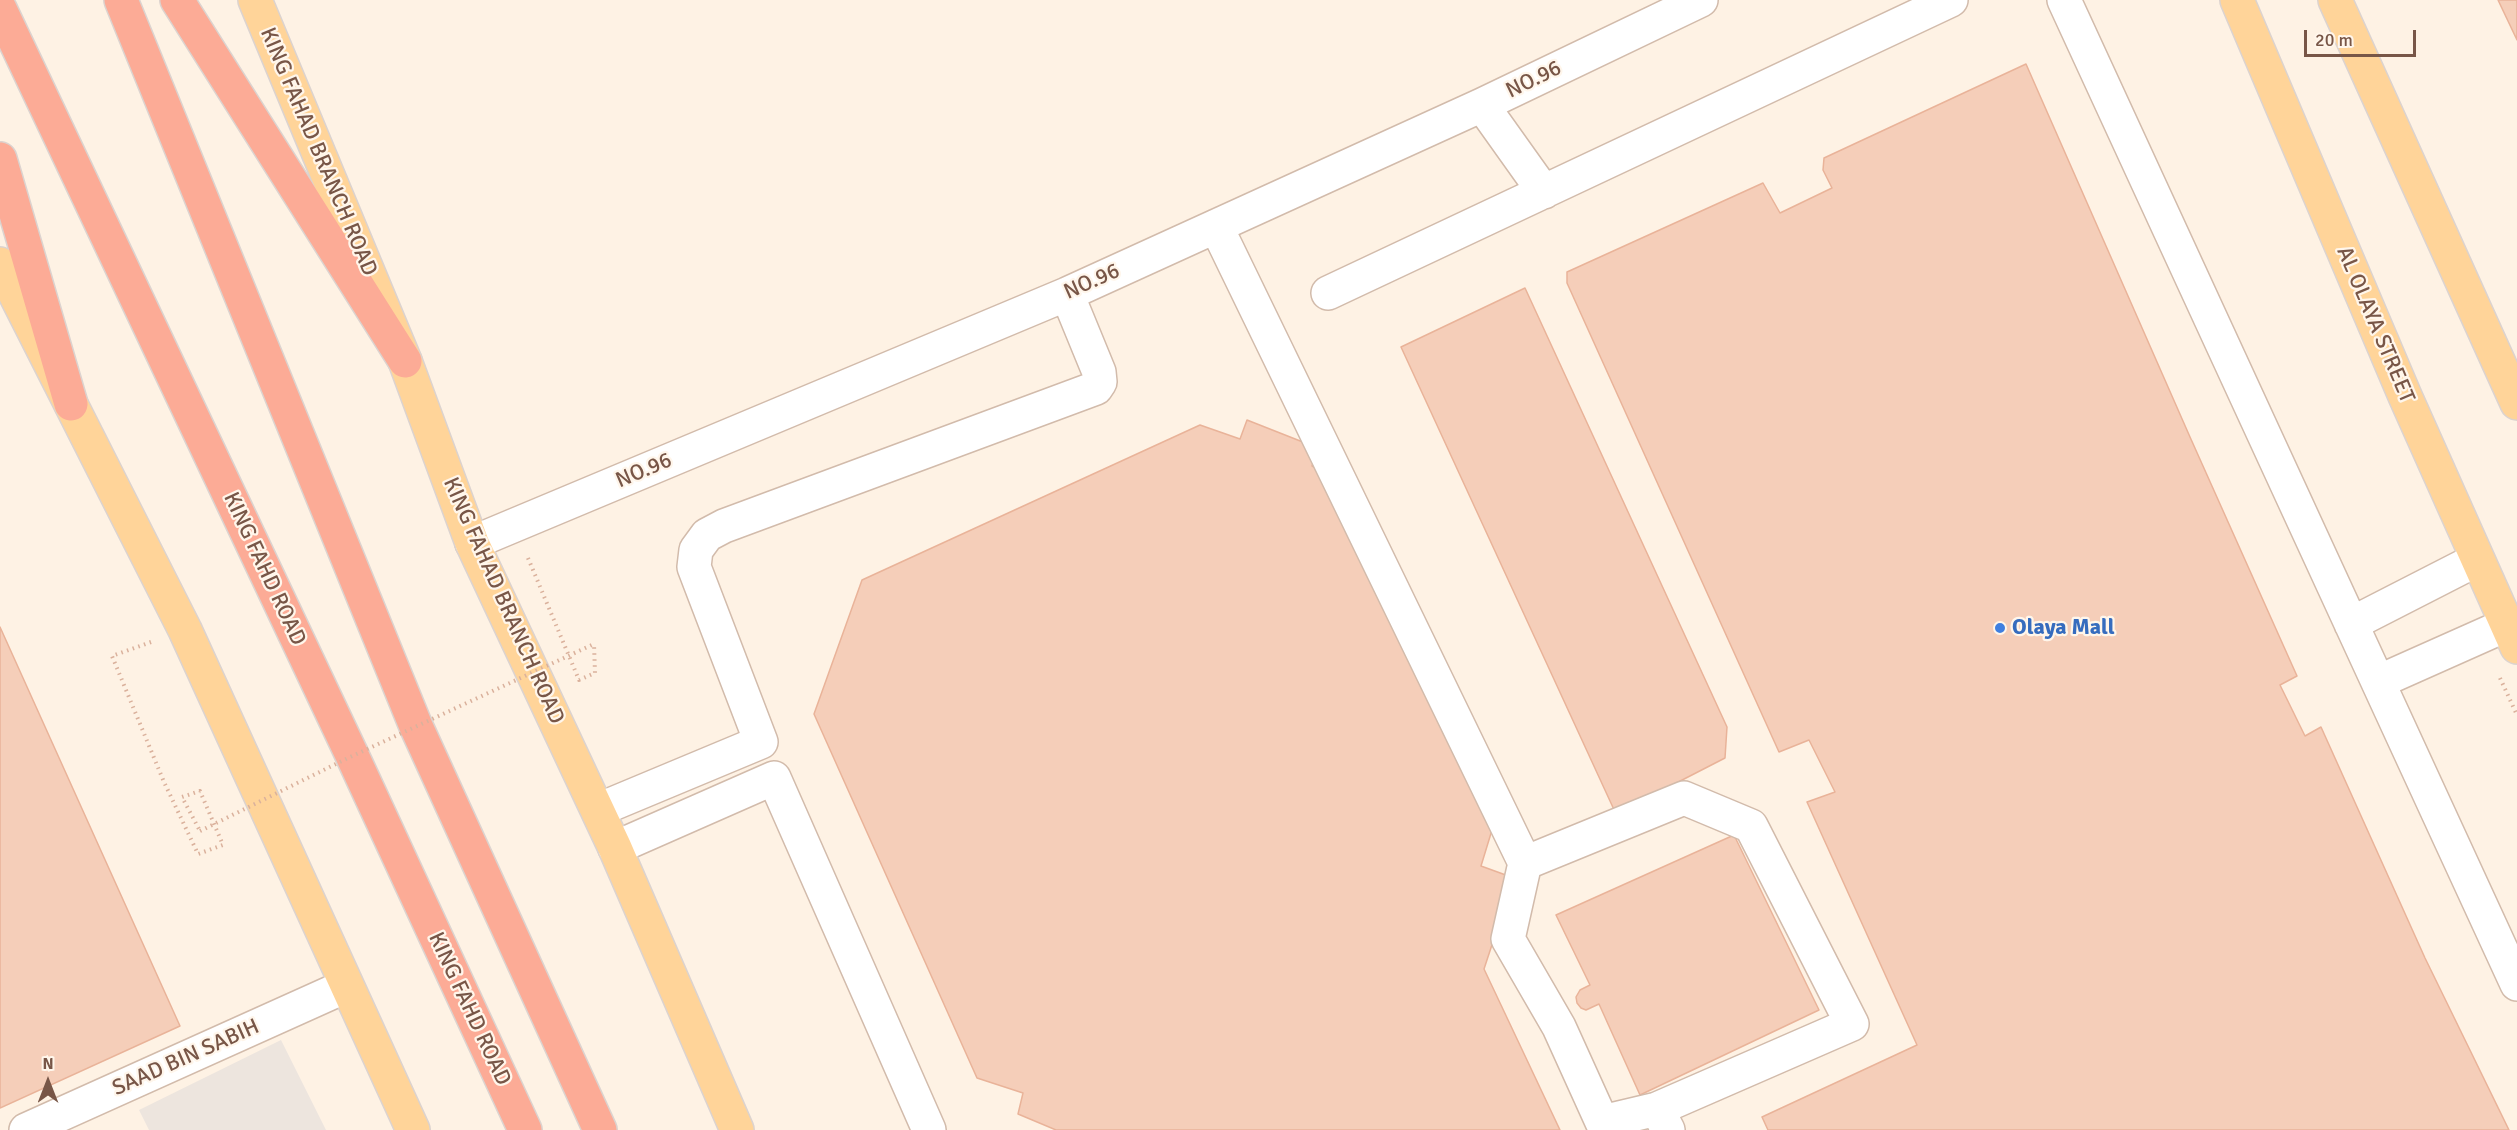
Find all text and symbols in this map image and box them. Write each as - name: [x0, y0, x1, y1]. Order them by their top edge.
- scale bar: [2307, 18, 2420, 56]
- street label: KING FAHAD BRANCH ROAD: [254, 24, 382, 280]
- text: 20 m: [2315, 29, 2353, 51]
- street label: NO.96: [1502, 55, 1566, 105]
- street label: AL OLAYA STREET: [2330, 243, 2420, 407]
- street label: NO.96: [1060, 258, 1124, 306]
- street label: NO.96: [612, 447, 676, 495]
- street label: KING FAHAD BRANCH ROAD: [437, 474, 569, 728]
- street label: KING FAHD ROAD: [217, 488, 311, 650]
- place label: Olaya Mall: [2012, 615, 2115, 641]
- marker: Olaya Mall: [1993, 621, 2007, 635]
- street label: KING FAHD ROAD: [422, 928, 516, 1090]
- street label: SAAD BIN SABIH: [108, 1014, 264, 1102]
- north arrow: [18, 1052, 78, 1112]
- text: N: [42, 1054, 54, 1074]

